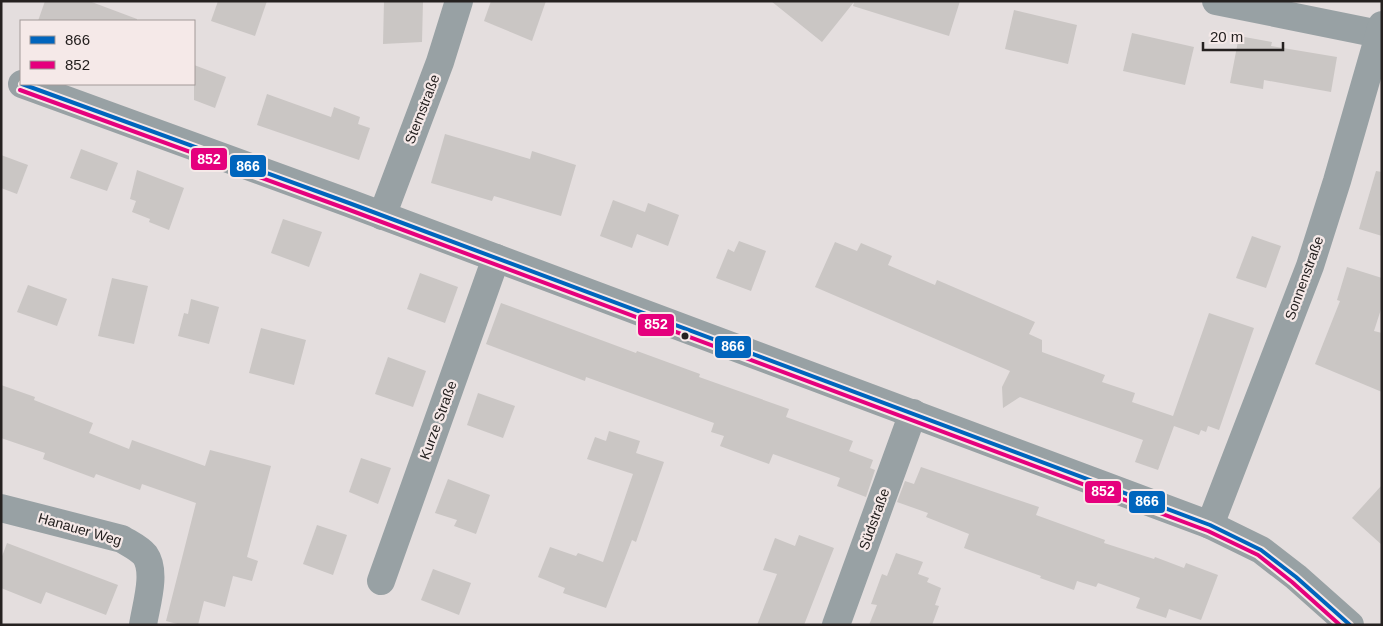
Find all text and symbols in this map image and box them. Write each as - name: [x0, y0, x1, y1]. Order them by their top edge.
- legend: [20, 20, 195, 85]
- scale bar: [1203, 20, 1283, 52]
- text: 20 m: [1210, 28, 1243, 45]
- text: 866: [65, 31, 90, 48]
- text: 852: [65, 56, 90, 73]
- street label: Sternstraße: [401, 72, 443, 146]
- line badge: 852: [190, 147, 228, 171]
- text: 852: [197, 151, 221, 167]
- line badge: 866: [229, 154, 267, 178]
- text: 866: [236, 158, 260, 174]
- street label: Sonnenstraße: [1281, 234, 1327, 322]
- line badge: 852: [637, 313, 675, 337]
- text: 852: [644, 316, 668, 332]
- unlabelled marker: [680, 331, 690, 341]
- line badge: 866: [714, 335, 752, 359]
- text: 866: [721, 338, 745, 354]
- street label: Kurze Straße: [416, 378, 460, 461]
- line badge: 852: [1084, 480, 1122, 504]
- text: 852: [1091, 483, 1115, 499]
- street label: Südstraße: [855, 486, 893, 552]
- line badge: 866: [1128, 490, 1166, 514]
- text: 866: [1135, 493, 1159, 509]
- street label: Hanauer Weg: [36, 509, 124, 549]

